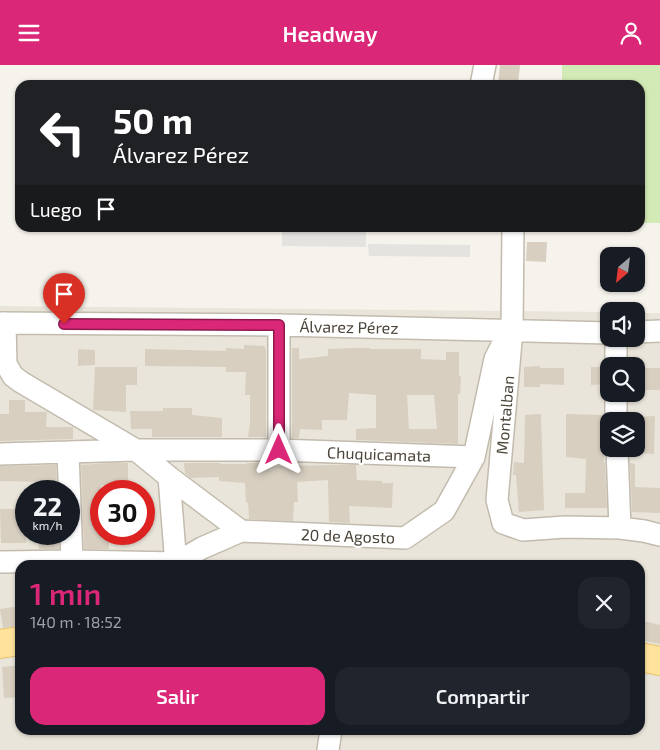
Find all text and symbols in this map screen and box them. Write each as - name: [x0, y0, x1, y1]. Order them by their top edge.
- icon: menu: [15, 19, 43, 47]
- icon: person: [617, 19, 645, 47]
- text: Headway: [282, 20, 378, 46]
- text: 50 m: [113, 99, 193, 141]
- icon: left: [30, 100, 95, 165]
- text: Álvarez Pérez: [113, 141, 249, 167]
- icon: arrive: [92, 195, 120, 223]
- text: Luego: [30, 198, 82, 221]
- north arrow: [600, 247, 645, 293]
- map controls: [600, 247, 645, 457]
- pin: [43, 273, 85, 324]
- icon: arrive: [50, 280, 78, 308]
- button: sound: [600, 302, 645, 347]
- street label: Álvarez Pérez: [299, 316, 399, 337]
- button: search: [600, 357, 645, 402]
- street label: Montalban: [492, 375, 517, 455]
- button: layers: [600, 412, 645, 457]
- position arrow: [252, 423, 304, 475]
- street label: Chuquicamata: [327, 442, 431, 465]
- speed limit sign: 30: [90, 480, 155, 545]
- text: 22: [33, 491, 62, 521]
- text: km/h: [33, 518, 62, 532]
- street label: 20 de Agosto: [301, 524, 396, 547]
- text: 1 min: [30, 575, 101, 611]
- button: close: [578, 577, 630, 629]
- text: 140 m · 18:52: [30, 612, 122, 631]
- button: Salir: [30, 667, 325, 725]
- button: Compartir: [335, 667, 630, 725]

